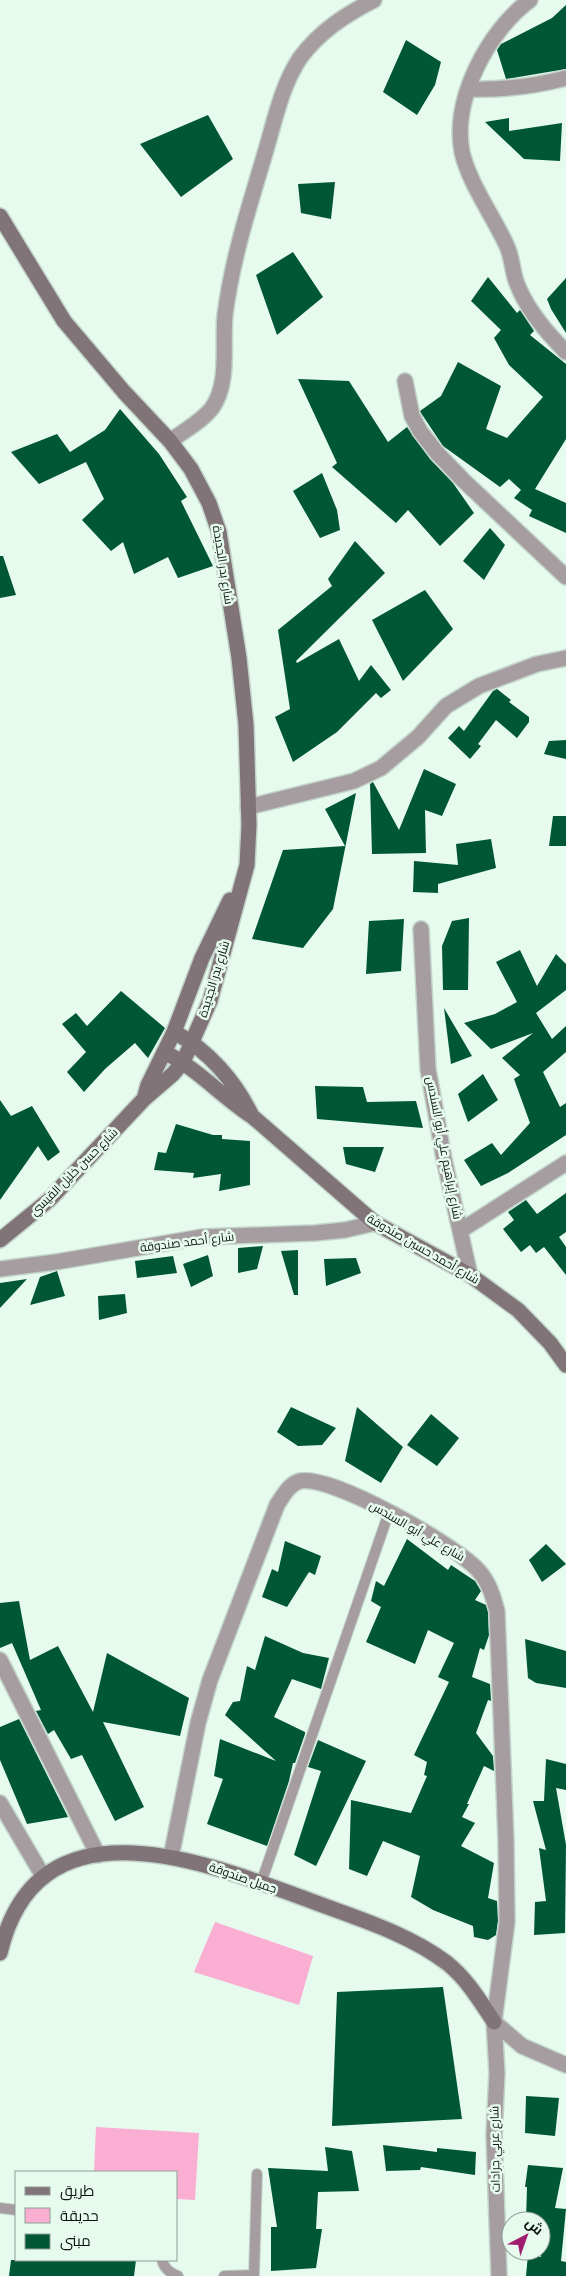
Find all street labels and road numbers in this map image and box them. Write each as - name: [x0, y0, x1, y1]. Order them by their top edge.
- street label: شارع بدر الجديدة: [209, 525, 236, 606]
- street label: شارع بدر الجديدة: [196, 939, 233, 1019]
- street label: شارع إبراهيم علي أبو السندس: [420, 1075, 466, 1221]
- street label: شارع حسن خليل القيسي: [27, 1125, 123, 1221]
- street label: شارع أحمد حسين صندوقة: [364, 1210, 482, 1288]
- street label: شارع أحمد صندوقة: [139, 1228, 235, 1256]
- street label: شارع علي أبو السندس: [365, 1497, 468, 1567]
- street label: جميل صندوقة: [207, 1860, 279, 1896]
- street label: شارع عربي جرادات: [487, 2106, 506, 2192]

